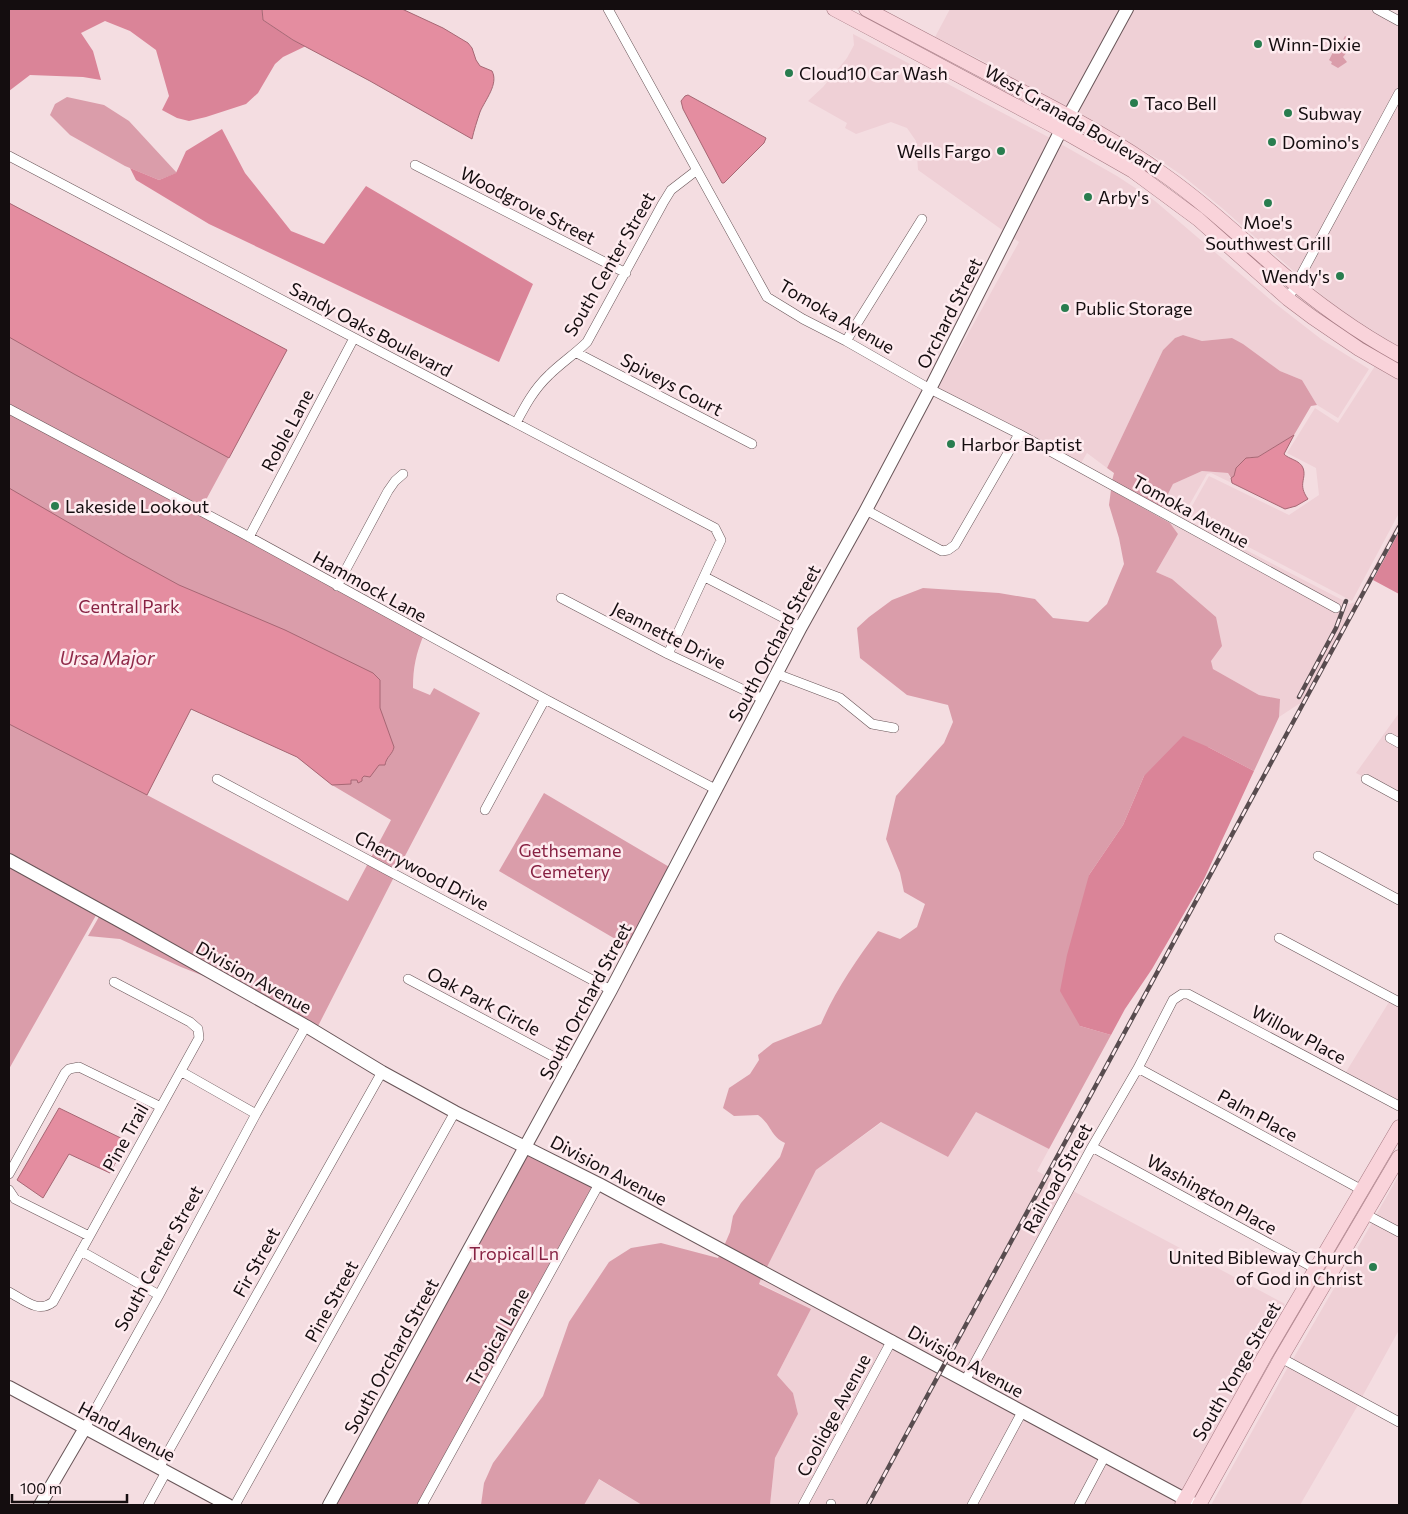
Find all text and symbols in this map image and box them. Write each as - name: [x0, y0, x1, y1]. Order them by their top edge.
- place label: Winn-Dixie: [1268, 33, 1361, 55]
- marker: Winn-Dixie: [1252, 38, 1264, 50]
- street label: West Granada Boulevard: [981, 59, 1165, 179]
- place label: Cloud10 Car Wash: [799, 62, 948, 84]
- marker: Cloud10 Car Wash: [783, 67, 795, 79]
- place label: Taco Bell: [1144, 92, 1217, 114]
- marker: Taco Bell: [1128, 97, 1140, 109]
- place label: Subway: [1298, 102, 1362, 124]
- marker: Subway: [1282, 107, 1294, 119]
- place label: Domino's: [1282, 131, 1359, 153]
- marker: Domino's: [1266, 136, 1278, 148]
- place label: Wells Fargo: [897, 140, 991, 162]
- marker: Wells Fargo: [995, 145, 1007, 157]
- street label: Woodgrove Street: [457, 161, 599, 249]
- place label: Arby's: [1098, 186, 1149, 208]
- street label: South Center Street: [559, 188, 659, 340]
- marker: Arby's: [1082, 191, 1094, 203]
- marker: Moe's Southwest Grill: [1262, 197, 1274, 209]
- place label: Moe's Southwest Grill: [1205, 211, 1331, 254]
- street label: Orchard Street: [912, 254, 986, 372]
- place label: Wendy's: [1262, 265, 1330, 287]
- marker: Wendy's: [1334, 270, 1346, 282]
- street label: Tomoka Avenue: [775, 274, 899, 358]
- street label: Sandy Oaks Boulevard: [286, 277, 456, 381]
- place label: Public Storage: [1075, 297, 1192, 319]
- marker: Public Storage: [1059, 302, 1071, 314]
- street label: Spiveys Court: [617, 348, 727, 420]
- street label: Roble Lane: [256, 385, 318, 475]
- place label: Harbor Baptist: [961, 433, 1082, 455]
- marker: Harbor Baptist: [945, 438, 957, 450]
- street label: Tomoka Avenue: [1129, 470, 1253, 552]
- place label: Lakeside Lookout: [65, 495, 209, 517]
- marker: Lakeside Lookout: [49, 500, 61, 512]
- street label: Hammock Lane: [309, 546, 431, 626]
- street label: South Orchard Street: [723, 561, 825, 725]
- park label: Central Park: [78, 595, 180, 617]
- street label: Jeannette Drive: [608, 597, 730, 673]
- water label: Ursa Major: [59, 646, 156, 669]
- street label: Cherrywood Drive: [351, 825, 493, 915]
- park label: Gethsemane Cemetery: [519, 839, 621, 882]
- street label: South Orchard Street: [534, 919, 636, 1083]
- street label: Division Avenue: [192, 936, 316, 1018]
- street label: Oak Park Circle: [424, 962, 544, 1040]
- street label: Willow Place: [1248, 1000, 1350, 1068]
- street label: Palm Place: [1214, 1084, 1302, 1146]
- street label: Pine Trail: [97, 1099, 153, 1175]
- street label: Railroad Street: [1018, 1119, 1096, 1237]
- street label: Division Avenue: [547, 1130, 671, 1210]
- street label: Washington Place: [1143, 1149, 1281, 1239]
- street label: South Center Street: [109, 1181, 207, 1335]
- street label: Fir Street: [228, 1223, 284, 1301]
- park label: Tropical Ln: [469, 1242, 559, 1264]
- place label: United Bibleway Church of God in Christ: [1169, 1246, 1363, 1289]
- street label: Pine Street: [300, 1256, 362, 1346]
- marker: United Bibleway Church of God in Christ: [1367, 1261, 1379, 1273]
- street label: South Orchard Street: [339, 1274, 443, 1438]
- street label: Tropical Lane: [461, 1284, 533, 1390]
- street label: South Yonge Street: [1187, 1297, 1285, 1445]
- street label: Division Avenue: [904, 1320, 1028, 1402]
- street label: Coolidge Avenue: [791, 1350, 875, 1480]
- street label: Hand Avenue: [75, 1396, 179, 1466]
- scale bar: [12, 1472, 128, 1504]
- text: 100 m: [20, 1479, 62, 1497]

